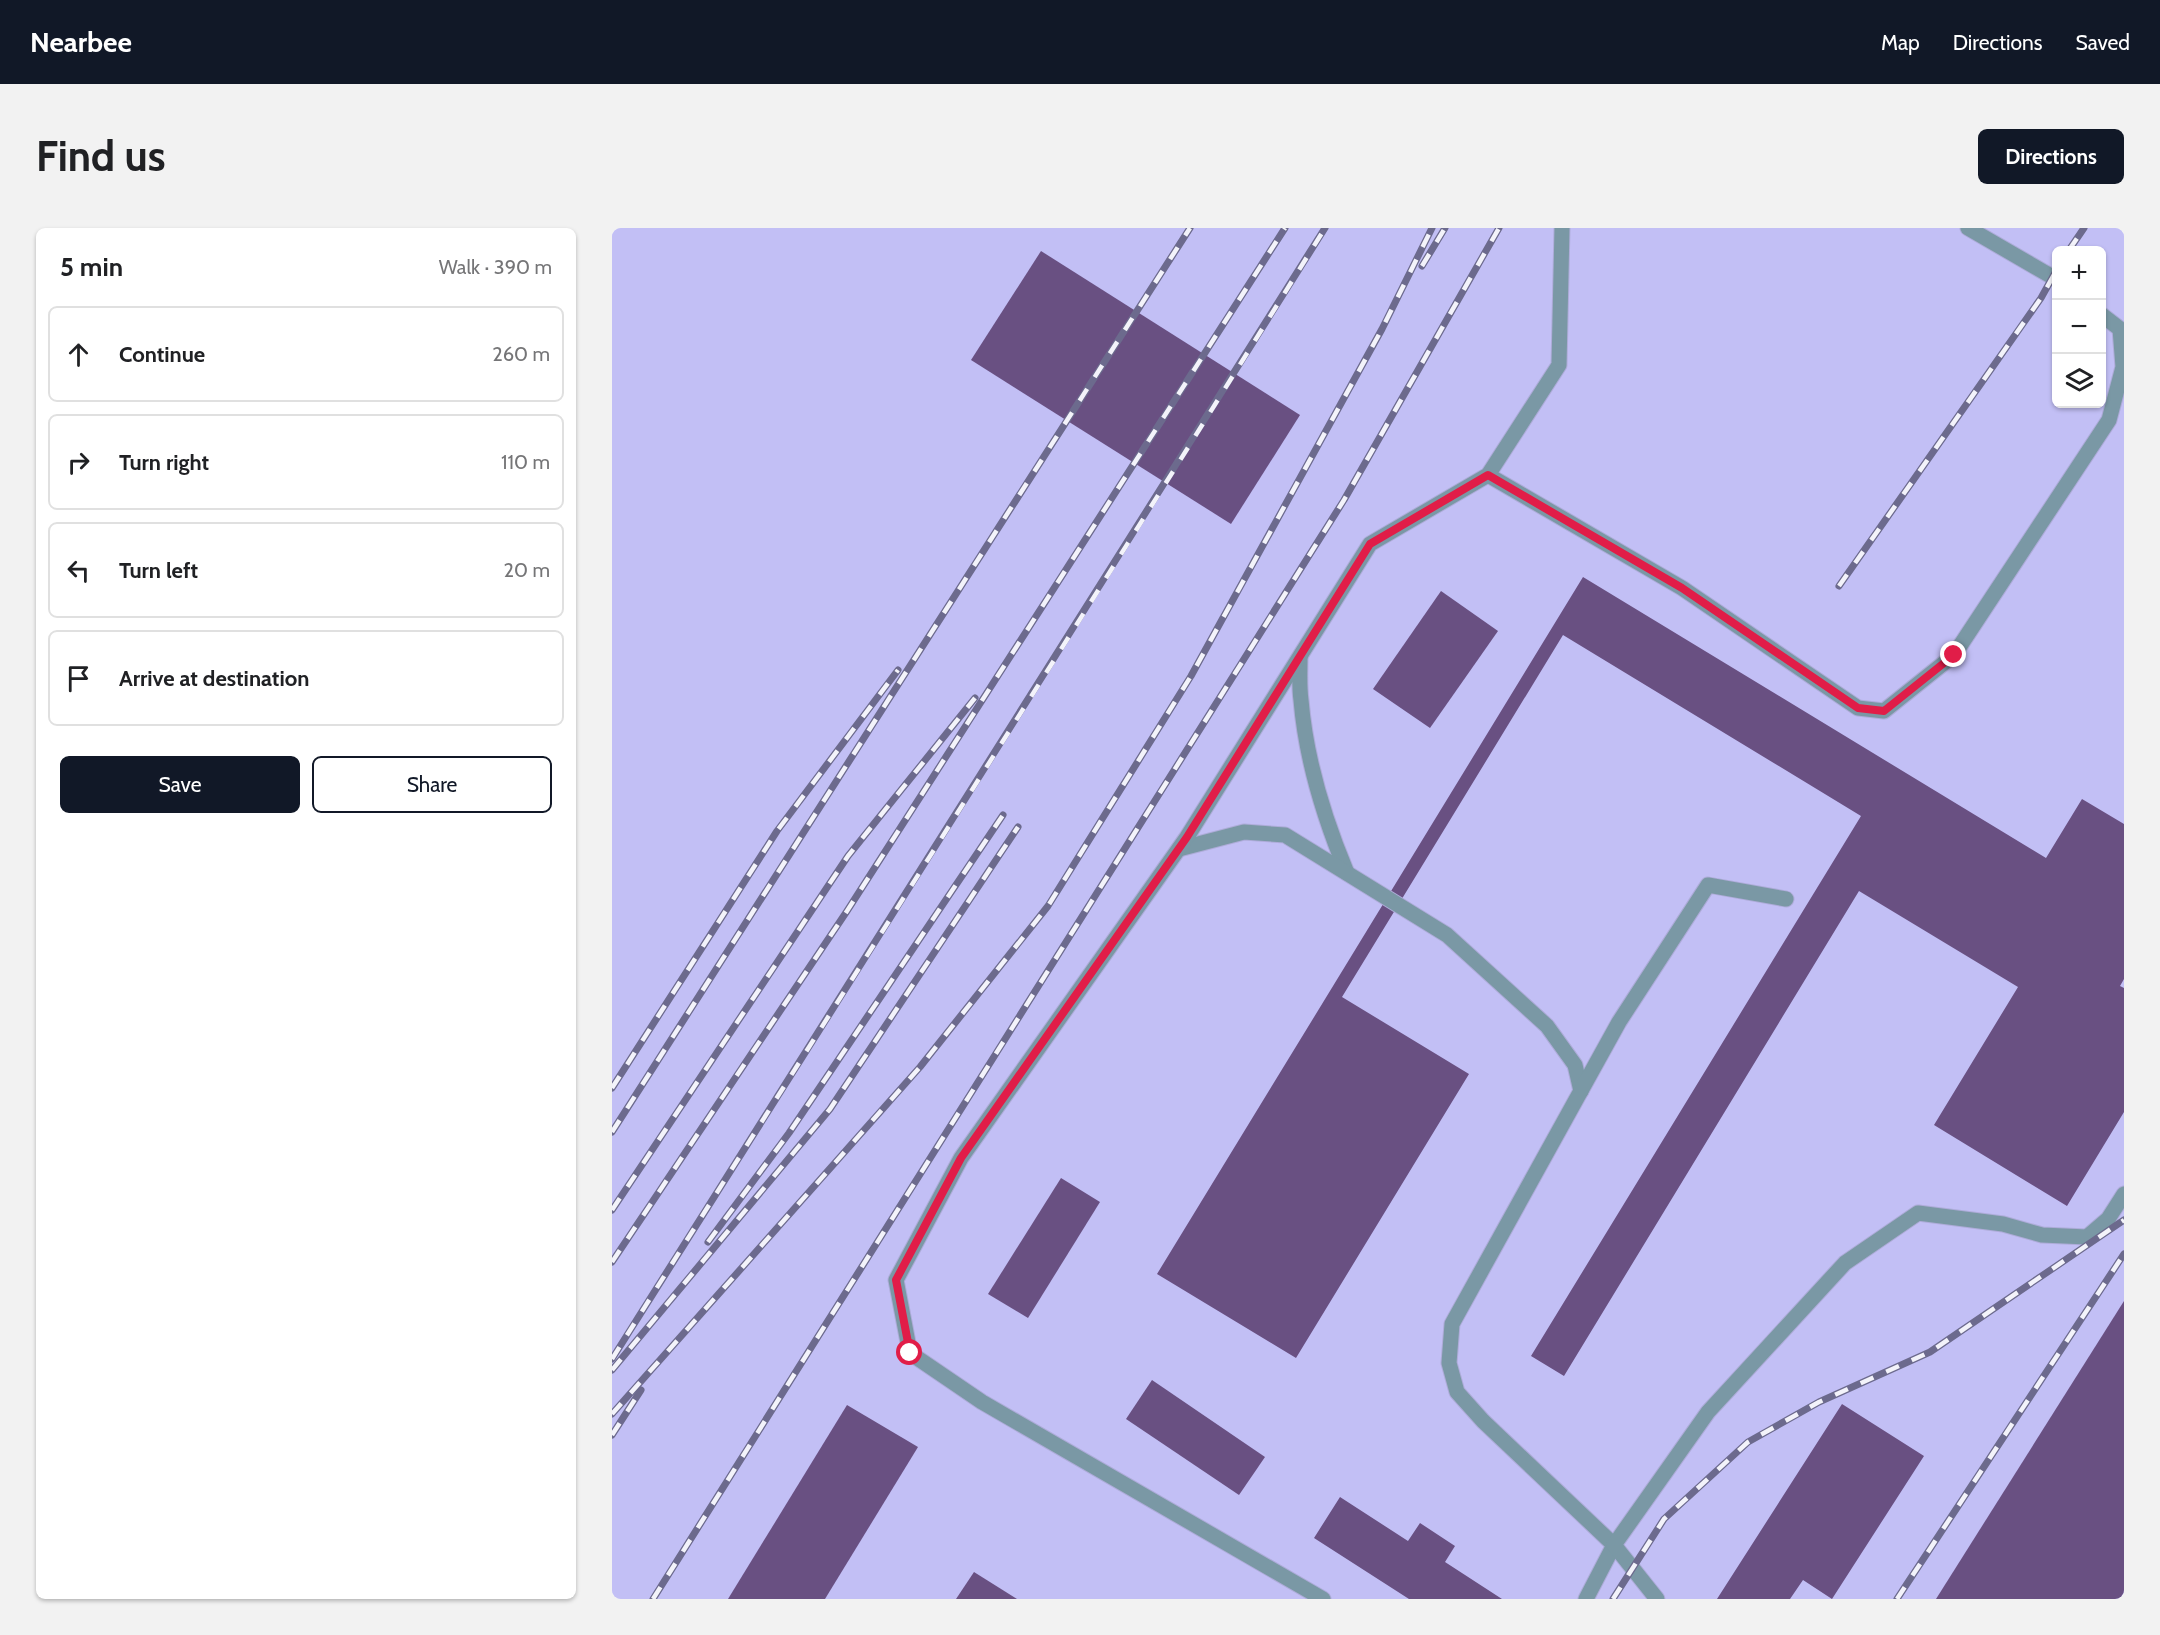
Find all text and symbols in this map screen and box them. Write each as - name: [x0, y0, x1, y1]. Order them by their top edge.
- text: Nearbee: [30, 25, 132, 59]
- text: Map: [1881, 30, 1920, 55]
- text: Directions: [1953, 30, 2042, 55]
- text: Saved: [2075, 30, 2130, 55]
- button: Directions: [1978, 129, 2124, 184]
- text: Find us: [36, 130, 165, 182]
- map controls: [2052, 246, 2106, 408]
- button: +: [2052, 246, 2106, 300]
- text: 5 min: [60, 251, 123, 283]
- text: Walk · 390 m: [439, 255, 552, 279]
- button: −: [2052, 300, 2106, 354]
- icon: ahead: [62, 338, 95, 371]
- text: Continue: [119, 341, 205, 368]
- text: 260 m: [492, 342, 550, 366]
- button: layers: [2052, 354, 2106, 408]
- icon: right: [62, 446, 95, 479]
- text: Turn right: [119, 449, 209, 476]
- text: 110 m: [501, 450, 550, 474]
- icon: left: [62, 554, 95, 587]
- text: Turn left: [119, 557, 198, 584]
- text: 20 m: [504, 558, 550, 582]
- route end: [1940, 641, 1966, 667]
- icon: arrive: [62, 662, 95, 695]
- text: Arrive at destination: [119, 665, 309, 692]
- button: Save: [60, 756, 300, 813]
- button: Share: [312, 756, 552, 813]
- route start: [896, 1339, 922, 1365]

